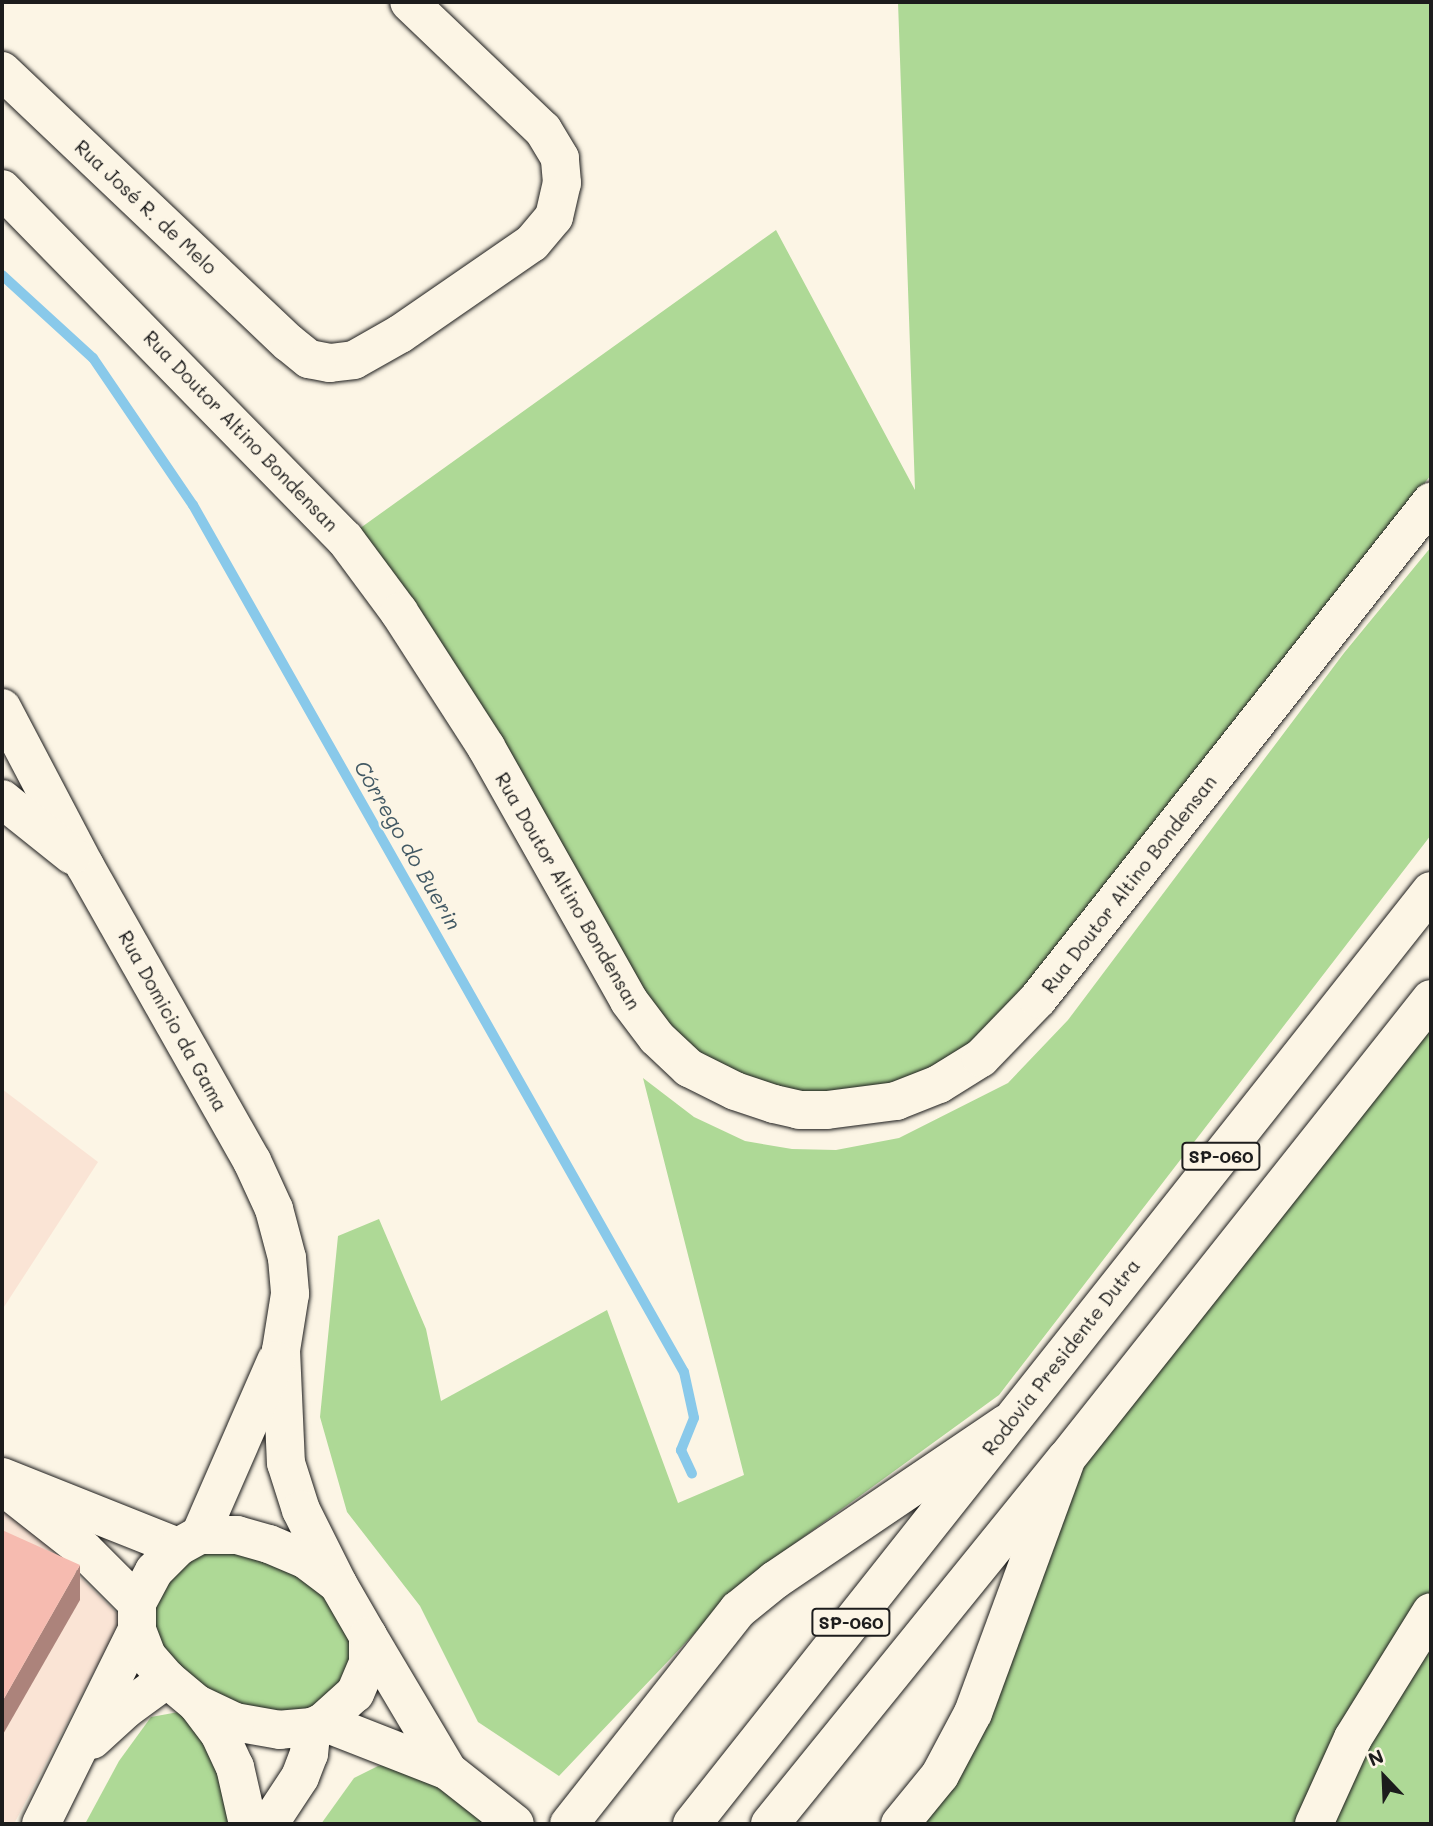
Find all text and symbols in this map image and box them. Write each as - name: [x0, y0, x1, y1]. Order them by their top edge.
- street label: Rua José R. de Melo: [70, 135, 222, 279]
- street label: Rua Doutor Altino Bondensan: [139, 326, 343, 536]
- water label: Córrego do Buerin: [349, 756, 467, 934]
- street label: Rua Doutor Altino Bondensan: [491, 768, 645, 1014]
- street label: Rua Doutor Altino Bondensan: [1037, 771, 1221, 997]
- street label: Rua Domicio da Gama: [114, 927, 232, 1115]
- road number: SP-060: [1181, 1142, 1261, 1170]
- street label: Rodovia Presidente Dutra: [977, 1255, 1145, 1459]
- road number: SP-060: [811, 1608, 891, 1637]
- north arrow: [1349, 1742, 1419, 1812]
- text: N: [1364, 1743, 1387, 1772]

